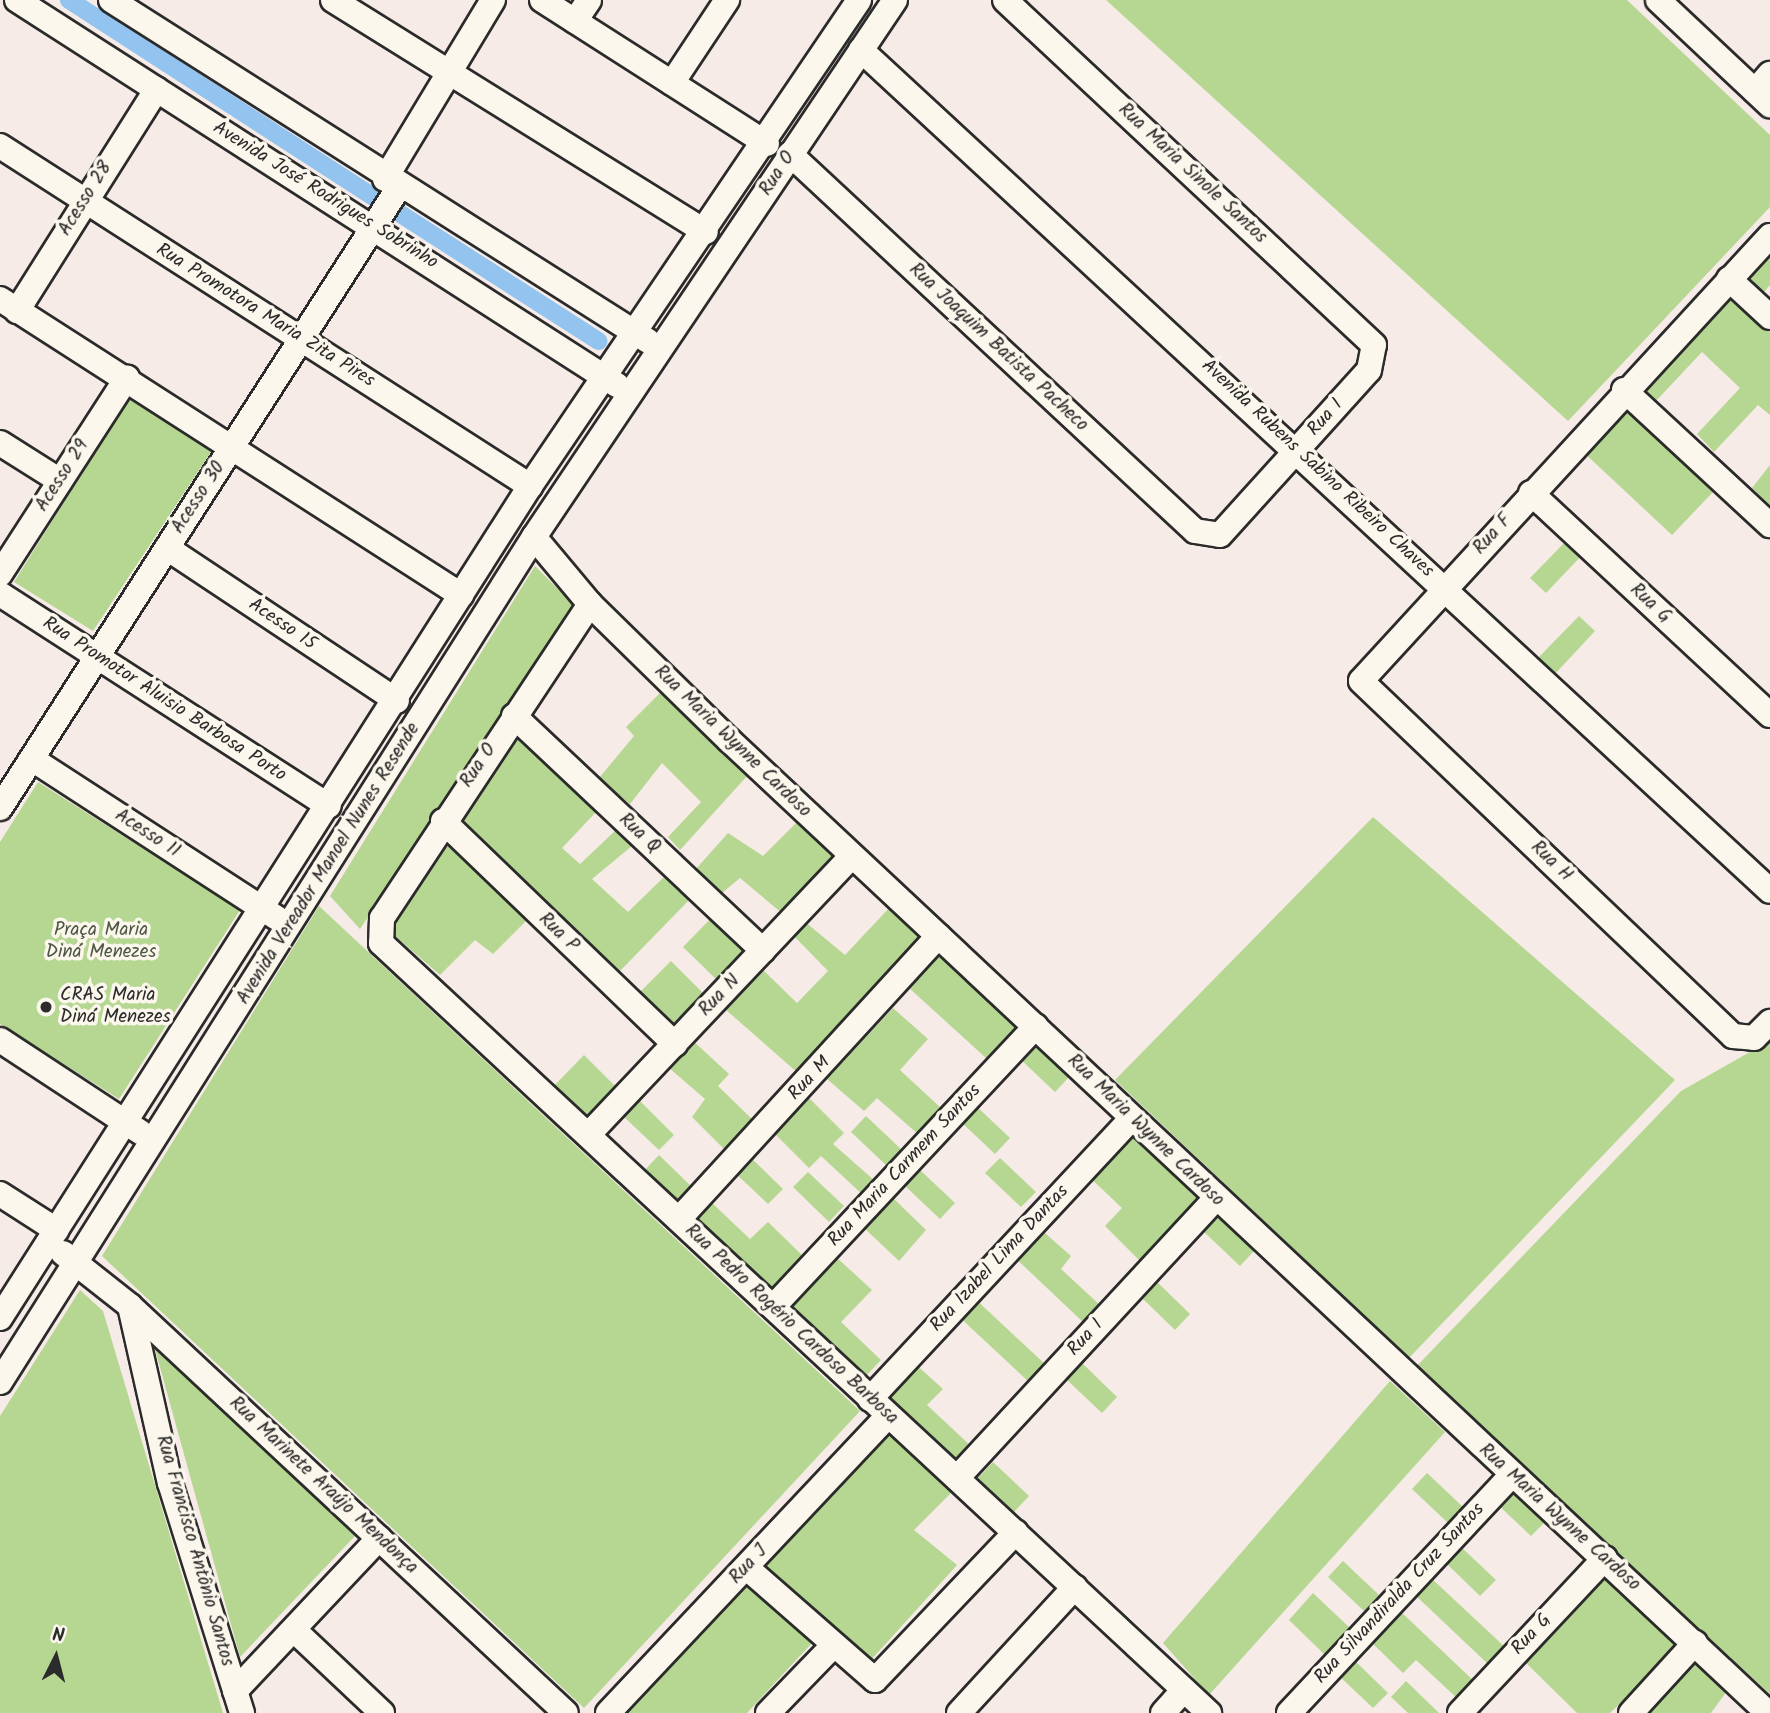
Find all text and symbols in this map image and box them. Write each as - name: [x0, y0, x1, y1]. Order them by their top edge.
- street label: Rua Maria Sinole Santos: [1113, 99, 1271, 249]
- street label: Avenida José Rodrigues Sobrinho: [208, 117, 442, 275]
- street label: Rua O: [755, 147, 801, 201]
- street label: Acesso 28: [54, 158, 118, 240]
- street label: Rua Promotora Maria Zita Pires: [151, 239, 379, 393]
- street label: Rua Joaquim Batista Pacheco: [904, 259, 1092, 437]
- street label: Avenida Rubens Sabino Ribeiro Chaves: [1196, 355, 1438, 583]
- street label: Rua I: [1303, 395, 1349, 441]
- street label: Acesso 29: [31, 436, 95, 516]
- street label: Acesso 30: [167, 458, 231, 538]
- street label: Rua F: [1469, 510, 1517, 560]
- street label: Rua G: [1625, 579, 1675, 629]
- street label: Acesso 15: [244, 594, 320, 656]
- street label: Rua Promotor Aluisio Barbosa Porto: [38, 613, 290, 787]
- street label: Rua Maria Wynne Cardoso: [649, 661, 815, 823]
- street label: Avenida Vereador Manoel Nunes Resende: [233, 719, 425, 1009]
- street label: Rua O: [456, 740, 502, 792]
- street label: Acesso 11: [110, 805, 184, 863]
- street label: Rua Q: [613, 809, 665, 859]
- street label: Rua H: [1525, 837, 1577, 887]
- street label: Rua P: [533, 908, 583, 958]
- park label: Praça Maria Diná Menezes: [46, 920, 156, 964]
- street label: Rua N: [695, 970, 745, 1022]
- place label: CRAS Maria Diná Menezes: [60, 985, 171, 1029]
- marker: CRAS Maria Diná Menezes: [38, 999, 54, 1015]
- street label: Rua Maria Wynne Cardoso: [1062, 1050, 1228, 1212]
- street label: Rua M: [784, 1052, 836, 1106]
- street label: Rua Maria Carmem Santos: [824, 1080, 986, 1252]
- street label: Rua Izabel Lima Dantas: [926, 1181, 1074, 1337]
- street label: Rua Pedro Rogério Cardoso Barbosa: [680, 1220, 902, 1430]
- street label: Rua I: [1063, 1315, 1109, 1361]
- street label: Rua Marinete Araújo Mendonça: [224, 1392, 422, 1580]
- street label: Rua Francisco Antônio Santos: [150, 1433, 238, 1669]
- street label: Rua Maria Wynne Cardoso: [1474, 1439, 1644, 1597]
- street label: Rua Silvandiralda Cruz Santos: [1310, 1499, 1490, 1689]
- street label: Rua J: [725, 1541, 773, 1589]
- street label: Rua G: [1507, 1610, 1557, 1660]
- text: N: [51, 1621, 66, 1652]
- north arrow: [21, 1622, 91, 1692]

